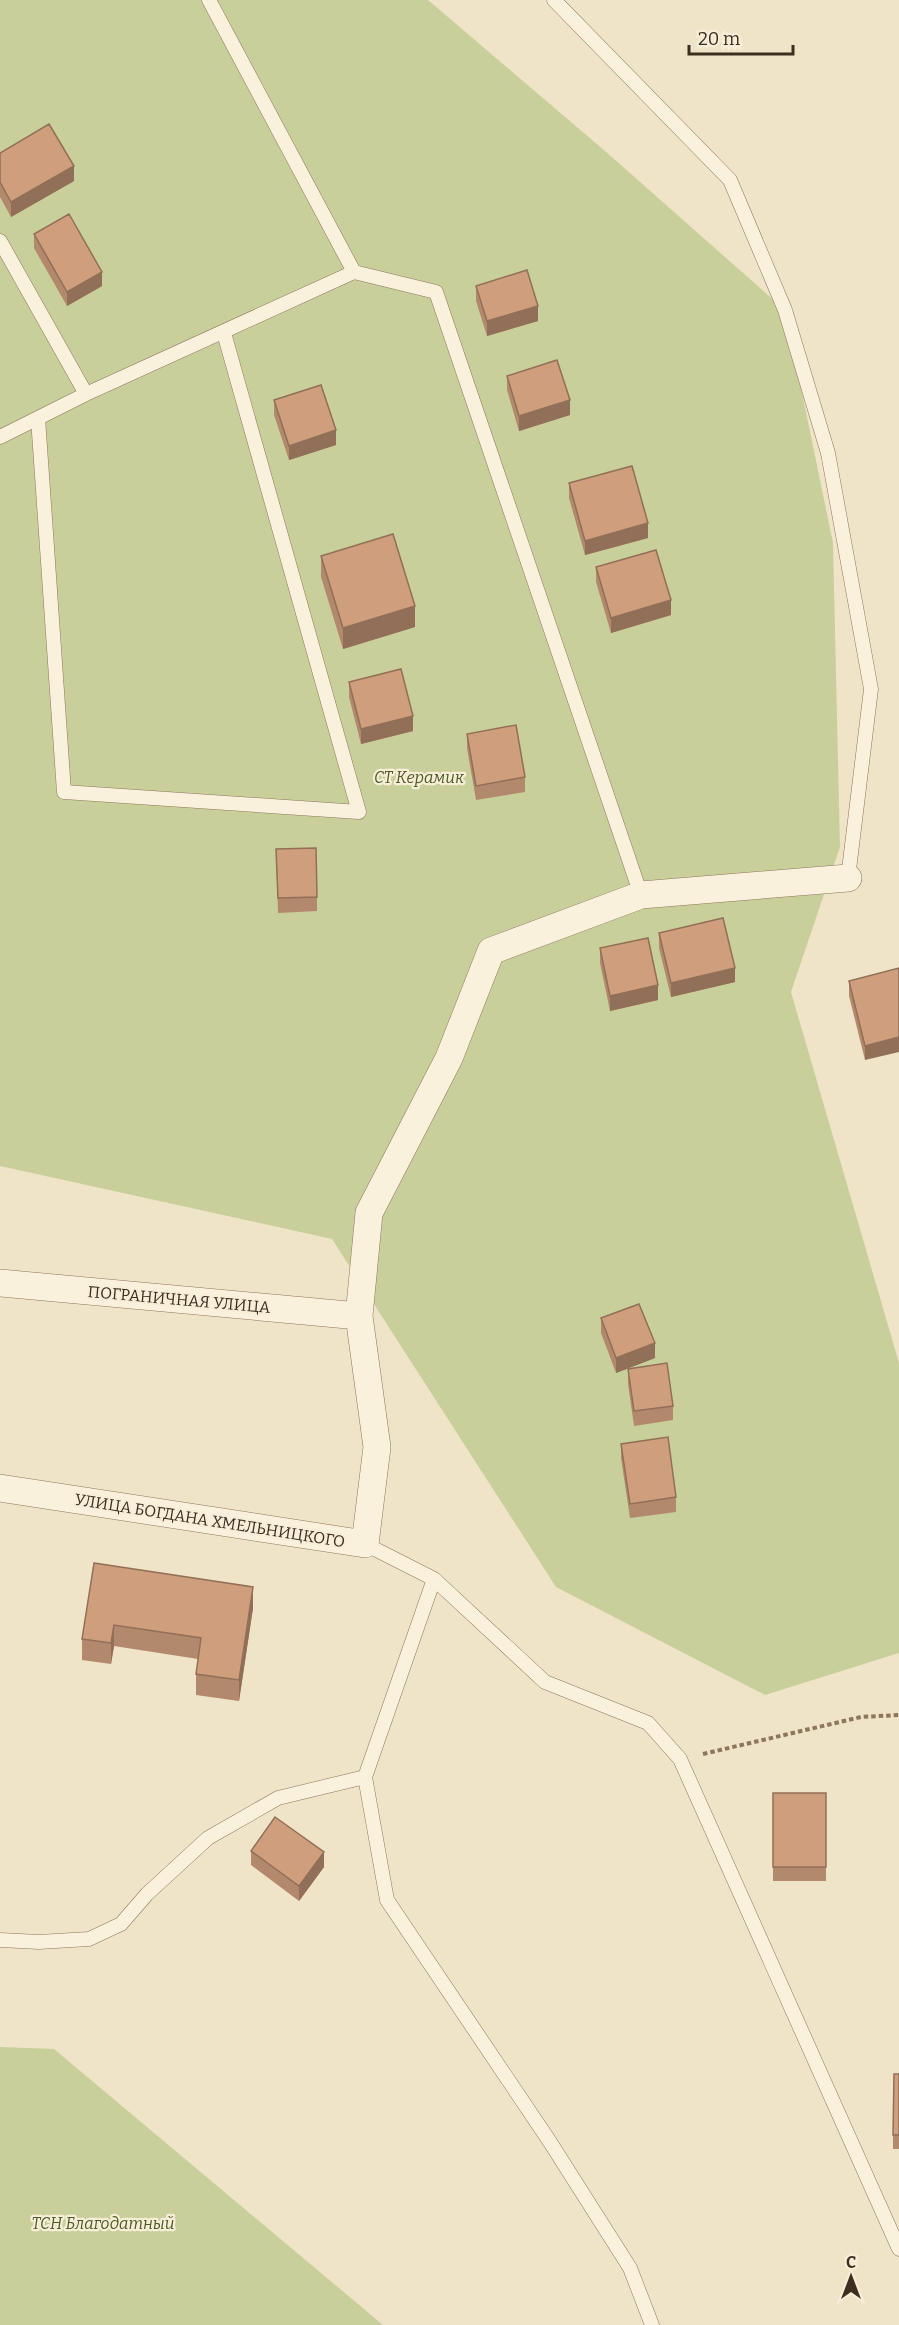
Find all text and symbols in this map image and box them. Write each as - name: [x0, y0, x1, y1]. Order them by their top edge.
- scale bar: [689, 18, 792, 56]
- text: 20 m: [698, 28, 740, 50]
- park label: СТ Керамик: [374, 768, 465, 787]
- street label: ПОГРАНИЧНАЯ УЛИЦА: [87, 1282, 272, 1317]
- street label: УЛИЦА БОГДАНА ХМЕЛЬНИЦКОГО: [73, 1490, 346, 1551]
- park label: ТСН Благодатный: [31, 2214, 175, 2233]
- north arrow: [821, 2247, 881, 2307]
- text: С: [846, 2253, 856, 2272]

